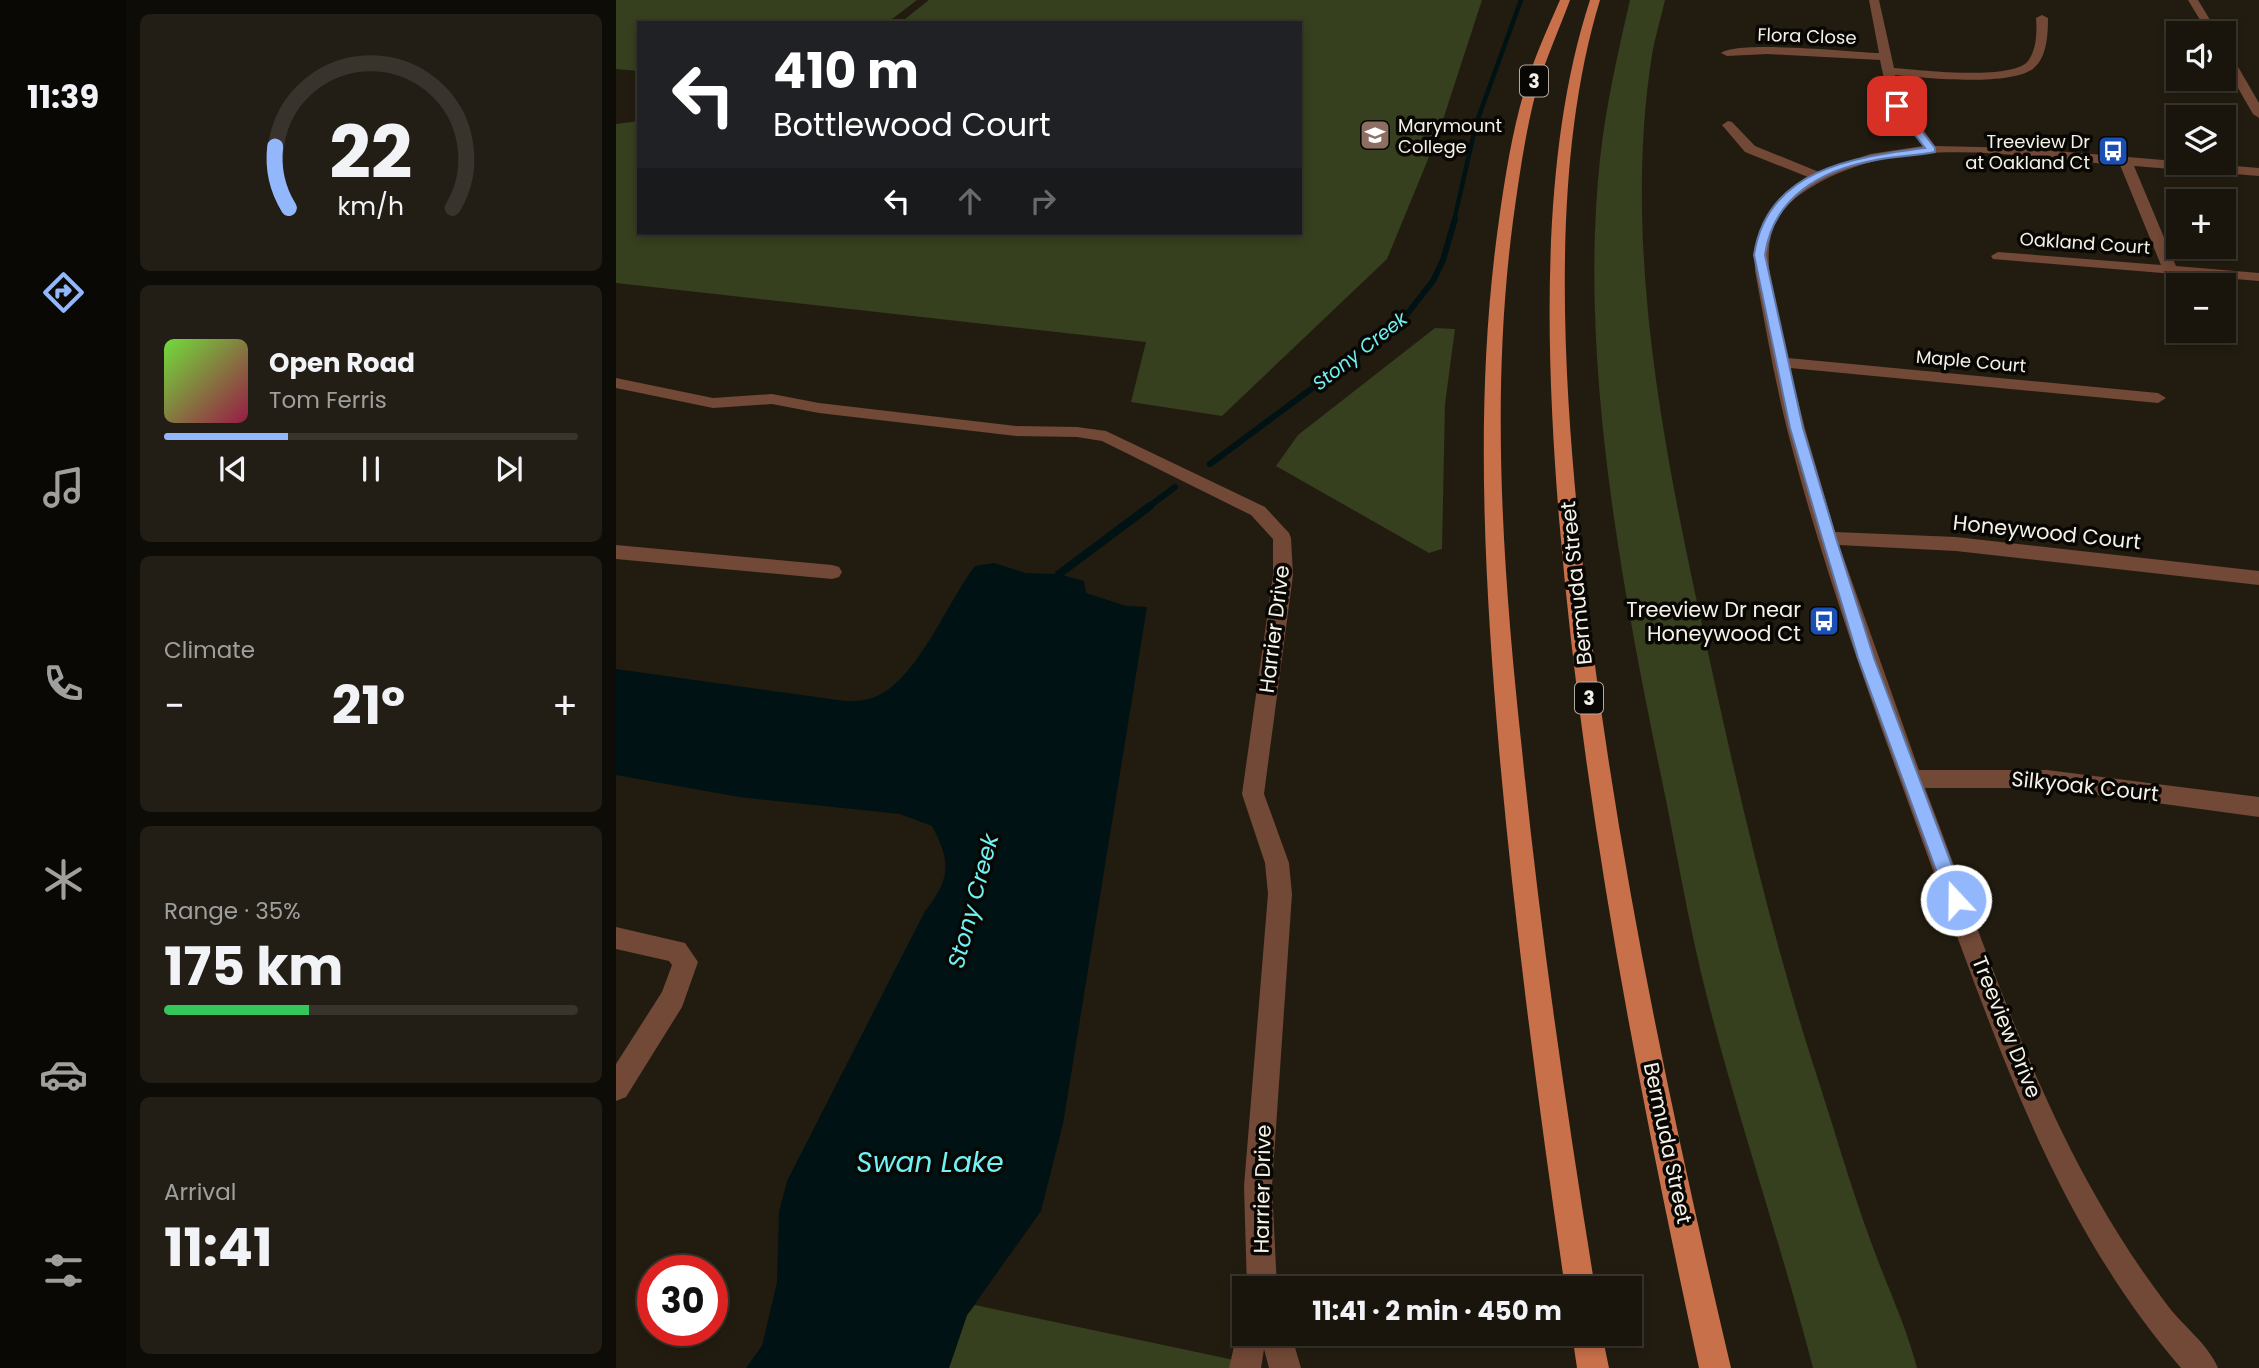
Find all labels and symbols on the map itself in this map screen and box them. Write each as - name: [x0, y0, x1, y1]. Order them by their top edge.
- street label: Flora Close: [1757, 22, 1857, 50]
- road number: 3: [1520, 66, 1548, 96]
- pin: [1867, 76, 1927, 136]
- place label: Marymount College: [1398, 113, 1502, 159]
- school or university icon: Marymount College: [1358, 118, 1392, 152]
- place label: Treeview Dr at Oakland Ct: [1965, 129, 2090, 175]
- bus stop icon: Treeview Dr at Oakland Ct: [2096, 134, 2130, 168]
- street label: Oakland Court: [2019, 226, 2151, 260]
- water label: Stony Creek: [1307, 305, 1414, 397]
- street label: Maple Court: [1915, 344, 2027, 378]
- street label: Bermuda Street: [1553, 500, 1599, 666]
- street label: Honeywood Court: [1952, 508, 2142, 556]
- street label: Harrier Drive: [1252, 563, 1296, 695]
- place label: Treeview Dr near Honeywood Ct: [1626, 595, 1801, 648]
- bus stop icon: Treeview Dr near Honeywood Ct: [1807, 604, 1841, 638]
- road number: 3: [1575, 682, 1603, 713]
- street label: Silkyoak Court: [2010, 764, 2160, 808]
- water label: Stony Creek: [940, 829, 1007, 972]
- position arrow: [1919, 863, 1993, 937]
- street label: Treeview Drive: [1965, 952, 2049, 1102]
- street label: Bermuda Street: [1637, 1060, 1699, 1226]
- street label: Harrier Drive: [1246, 1124, 1278, 1254]
- water label: Swan Lake: [856, 1143, 1004, 1182]
- speed limit sign: 30: [637, 1255, 728, 1346]

